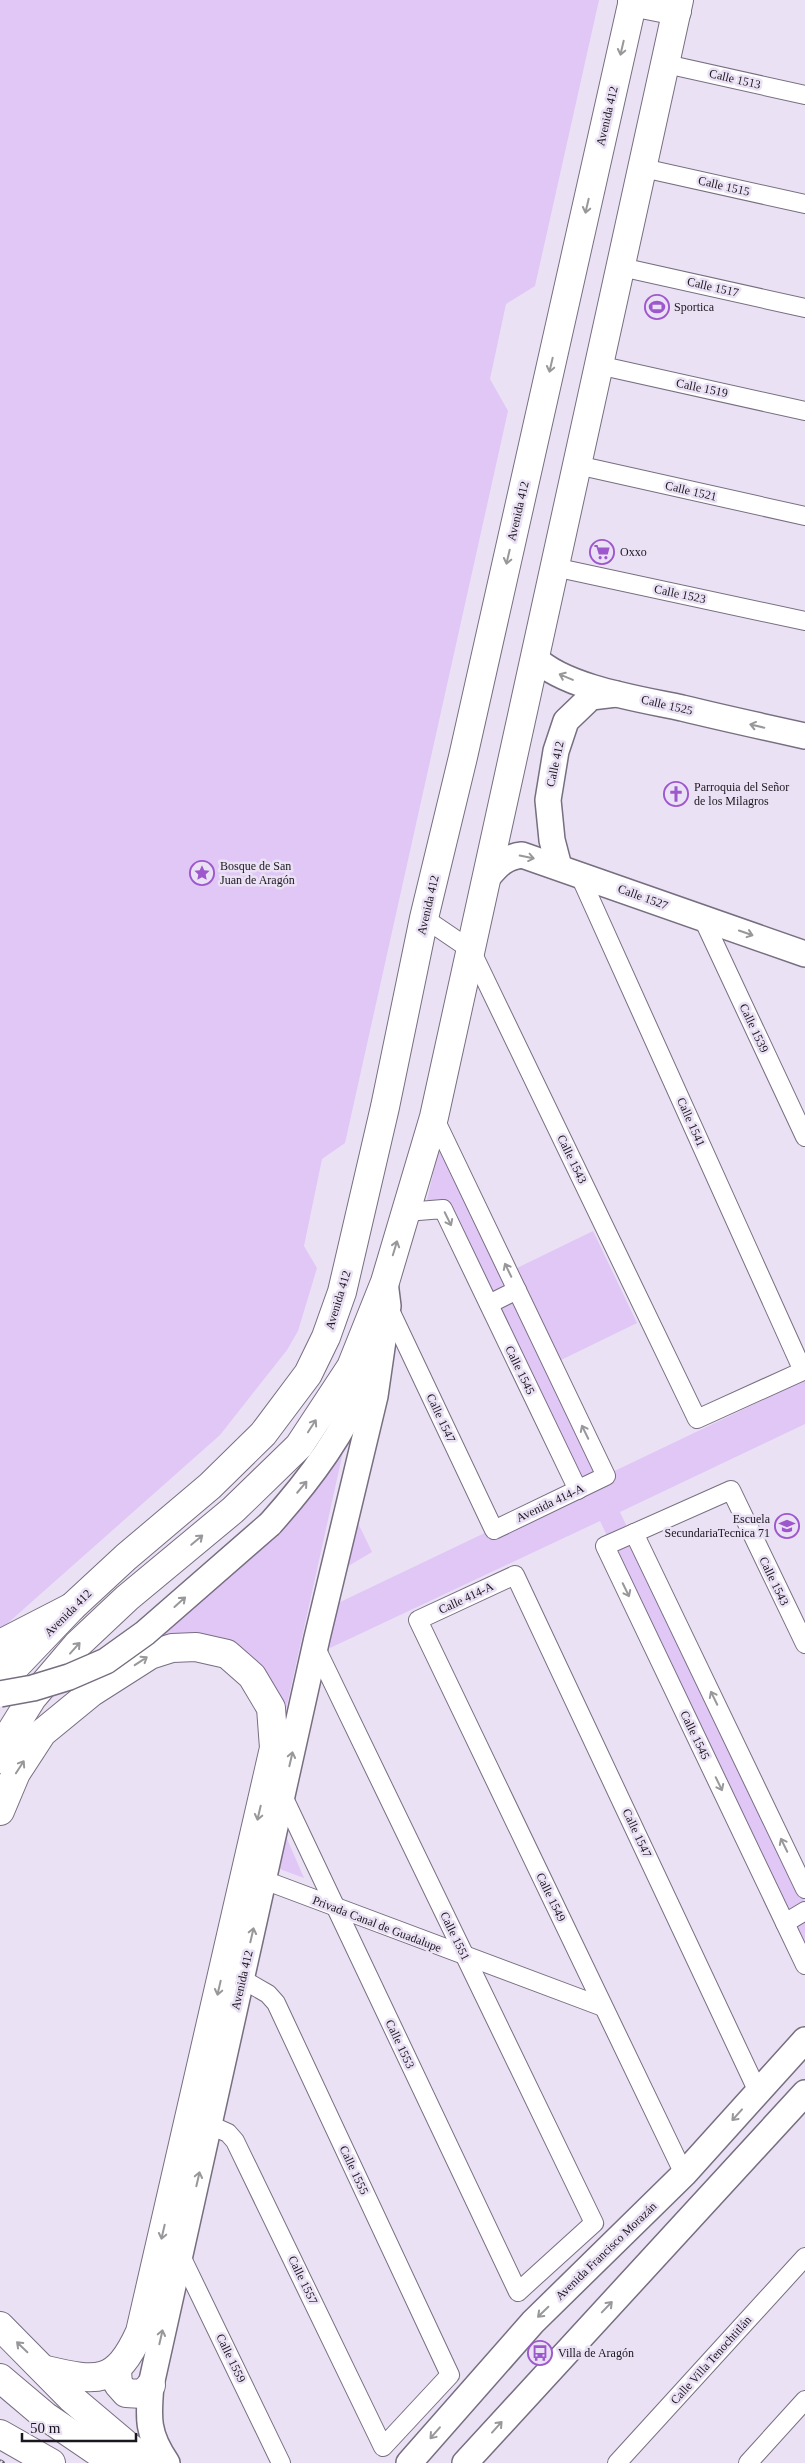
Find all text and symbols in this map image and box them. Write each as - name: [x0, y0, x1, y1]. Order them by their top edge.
- one-way arrow: [617, 39, 626, 55]
- street label: Calle 1513: [708, 66, 762, 92]
- street label: Avenida 412: [593, 85, 621, 147]
- street label: Calle 1515: [697, 173, 751, 199]
- one-way arrow: [582, 198, 591, 214]
- street label: Calle 1517: [686, 274, 740, 300]
- sports icon: Sportica: [644, 294, 670, 320]
- place label: Sportica: [674, 300, 715, 314]
- one-way arrow: [546, 356, 555, 372]
- street label: Calle 1519: [675, 376, 729, 400]
- street label: Calle 1521: [664, 478, 718, 504]
- street label: Avenida 412: [504, 480, 532, 542]
- supermarket icon: Oxxo: [589, 539, 615, 565]
- place label: Oxxo: [620, 545, 647, 559]
- one-way arrow: [503, 549, 512, 565]
- street label: Calle 1523: [653, 582, 707, 606]
- one-way arrow: [559, 672, 574, 682]
- street label: Calle 1525: [640, 692, 694, 718]
- one-way arrow: [750, 720, 766, 730]
- street label: Calle 412: [543, 740, 567, 788]
- place label: Parroquia del Señor de los Milagros: [694, 780, 789, 808]
- church icon: Parroquia del Señor de los Milagros: [663, 781, 689, 807]
- one-way arrow: [518, 852, 534, 862]
- place label: Bosque de San Juan de Aragón: [220, 859, 295, 887]
- place icon: Bosque de San Juan de Aragón: [189, 860, 215, 886]
- street label: Avenida 412: [414, 874, 442, 936]
- street label: Calle 1527: [616, 881, 670, 913]
- one-way arrow: [738, 929, 754, 939]
- street label: Calle 1539: [737, 1001, 771, 1055]
- street label: Calle 1541: [674, 1095, 708, 1149]
- street label: Calle 1543: [554, 1132, 590, 1186]
- one-way arrow: [444, 1211, 453, 1226]
- one-way arrow: [390, 1241, 400, 1257]
- one-way arrow: [502, 1262, 512, 1277]
- street label: Avenida 412: [322, 1269, 354, 1331]
- street label: Calle 1545: [502, 1343, 538, 1397]
- street label: Calle 1547: [424, 1391, 458, 1445]
- one-way arrow: [307, 1419, 317, 1433]
- one-way arrow: [580, 1425, 590, 1440]
- one-way arrow: [296, 1481, 308, 1494]
- street label: Avenida 414-A: [514, 1481, 587, 1525]
- place label: Escuela SecundariaTecnica 71: [665, 1512, 771, 1540]
- school or university icon: Escuela SecundariaTecnica 71: [774, 1513, 800, 1539]
- one-way arrow: [190, 1535, 203, 1546]
- street label: Calle 1543: [756, 1554, 792, 1608]
- street label: Calle 414-A: [436, 1579, 496, 1617]
- one-way arrow: [622, 1582, 631, 1597]
- street label: Avenida 412: [42, 1587, 94, 1639]
- one-way arrow: [173, 1596, 186, 1607]
- one-way arrow: [69, 1641, 81, 1654]
- one-way arrow: [133, 1656, 147, 1666]
- one-way arrow: [708, 1691, 718, 1706]
- street label: Calle 1545: [677, 1708, 713, 1762]
- one-way arrow: [287, 1752, 296, 1768]
- one-way arrow: [15, 1760, 25, 1774]
- one-way arrow: [714, 1776, 724, 1791]
- one-way arrow: [254, 1804, 263, 1820]
- street label: Calle 1547: [620, 1806, 654, 1860]
- one-way arrow: [779, 1838, 788, 1853]
- street label: Calle 1549: [533, 1870, 569, 1924]
- street label: Privada Canal de Guadalupe: [311, 1893, 443, 1955]
- street label: Calle 1551: [437, 1909, 473, 1963]
- one-way arrow: [248, 1927, 257, 1943]
- street label: Avenida 412: [228, 1949, 256, 2011]
- one-way arrow: [214, 1980, 223, 1996]
- street label: Calle 1553: [383, 2017, 417, 2071]
- one-way arrow: [731, 2109, 743, 2122]
- street label: Calle 1555: [337, 2143, 371, 2197]
- one-way arrow: [194, 2171, 203, 2187]
- street label: Avenida Francisco Morazán: [553, 2199, 659, 2303]
- one-way arrow: [158, 2223, 167, 2239]
- street label: Calle 1557: [285, 2253, 321, 2307]
- one-way arrow: [601, 2301, 613, 2313]
- one-way arrow: [537, 2306, 550, 2318]
- street label: Calle Villa Tenochtitlán: [668, 2313, 754, 2407]
- one-way arrow: [157, 2330, 167, 2346]
- street label: Calle 1559: [213, 2331, 249, 2385]
- bus stop icon: Villa de Aragón: [527, 2340, 553, 2366]
- one-way arrow: [16, 2341, 28, 2353]
- place label: Villa de Aragón: [558, 2346, 634, 2360]
- scale bar: [22, 2410, 136, 2442]
- text: 50 m: [30, 2420, 61, 2436]
- one-way arrow: [491, 2420, 503, 2433]
- one-way arrow: [430, 2426, 441, 2439]

